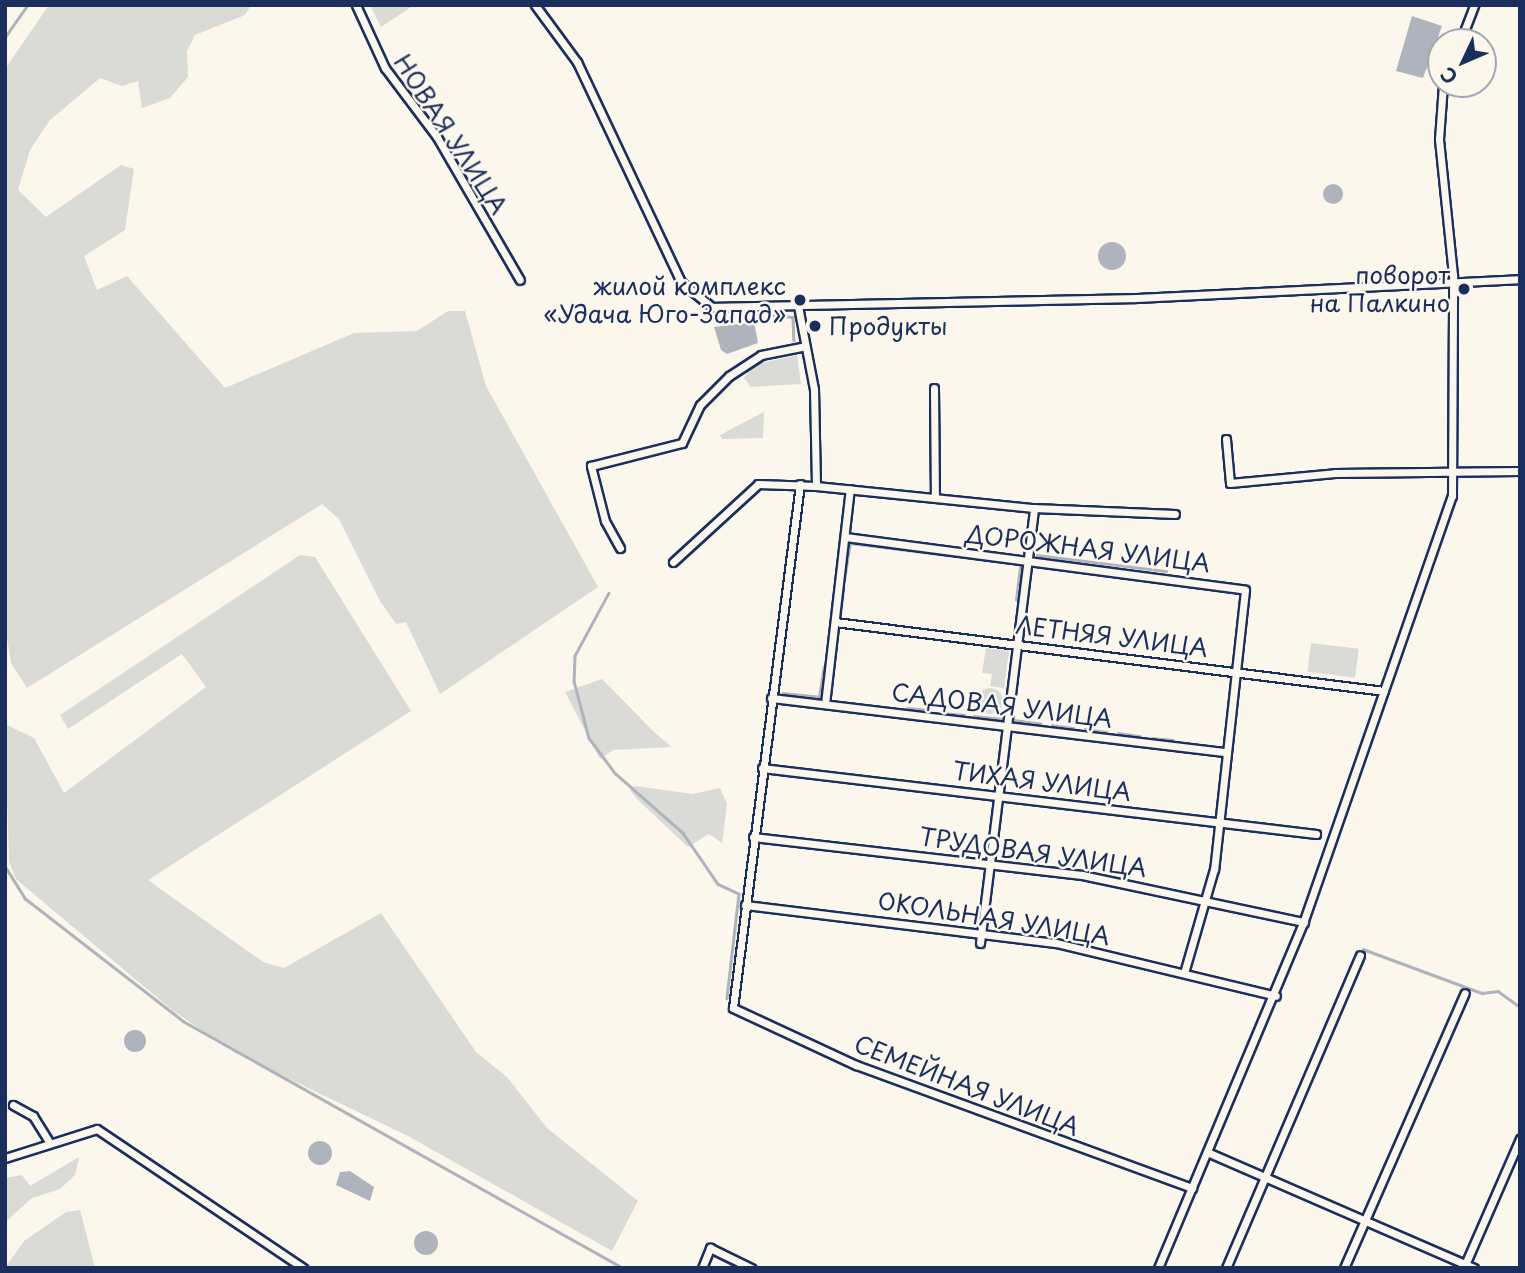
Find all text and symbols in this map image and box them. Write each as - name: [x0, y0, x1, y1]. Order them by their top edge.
- north arrow: [1427, 28, 1497, 98]
- street label: НОВАЯ УЛИЦА: [389, 49, 513, 219]
- text: С: [1433, 61, 1463, 91]
- place label: поворот на Палкино: [1310, 261, 1450, 317]
- place label: жилой комплекс «Удача Юго-Запад»: [543, 272, 786, 328]
- marker: поворот на Палкино: [1456, 281, 1472, 297]
- marker: жилой комплекс «Удача Юго-Запад»: [792, 292, 808, 308]
- place label: Продукты: [829, 312, 948, 340]
- marker: Продукты: [807, 318, 823, 334]
- street label: ДОРОЖНАЯ УЛИЦА: [964, 519, 1212, 577]
- street label: ЛЕТНЯЯ УЛИЦА: [1014, 610, 1210, 662]
- street label: САДОВАЯ УЛИЦА: [891, 677, 1113, 733]
- street label: ТИХАЯ УЛИЦА: [951, 756, 1133, 806]
- street label: ТРУДОВАЯ УЛИЦА: [918, 822, 1148, 882]
- street label: ОКОЛЬНАЯ УЛИЦА: [876, 885, 1112, 951]
- street label: СЕМЕЙНАЯ УЛИЦА: [850, 1029, 1084, 1141]

